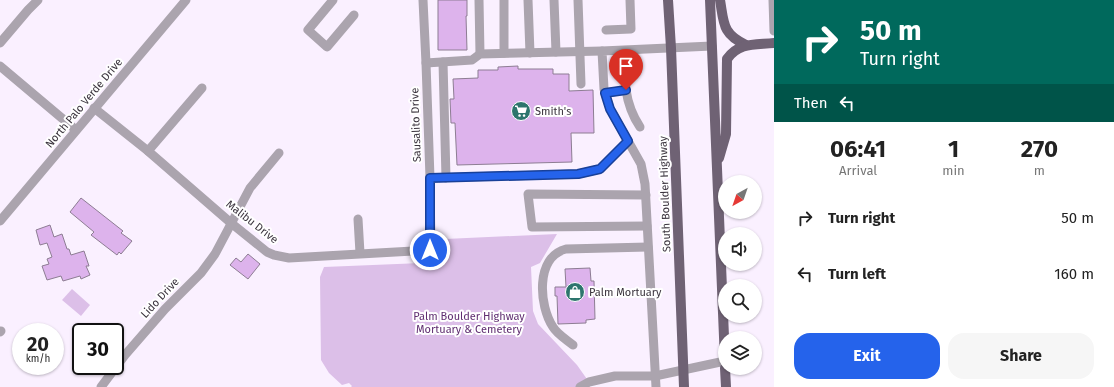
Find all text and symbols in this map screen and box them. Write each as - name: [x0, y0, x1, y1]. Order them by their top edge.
- text: 50 m: [860, 14, 922, 47]
- icon: right: [794, 16, 846, 68]
- text: Turn right: [860, 48, 940, 70]
- pin: [609, 49, 643, 90]
- icon: arrive: [615, 55, 637, 77]
- street label: North Palo Verde Drive: [43, 56, 125, 150]
- street label: Sausalito Drive: [408, 88, 424, 162]
- icon: left: [836, 92, 858, 114]
- text: Then: [794, 94, 828, 112]
- supermarket icon: Smith's: [510, 100, 532, 122]
- place label: Smith's: [535, 105, 571, 118]
- street label: South Boulder Highway: [656, 135, 674, 252]
- text: 06:41: [830, 135, 886, 163]
- text: 1: [948, 135, 959, 163]
- text: 270: [1021, 135, 1058, 163]
- text: Arrival: [839, 163, 877, 178]
- text: min: [942, 163, 965, 178]
- text: m: [1034, 163, 1045, 178]
- north arrow: [718, 175, 762, 219]
- map controls: [718, 175, 762, 375]
- street label: Malibu Drive: [223, 198, 281, 246]
- icon: right: [794, 207, 816, 229]
- text: Turn right: [828, 209, 895, 227]
- text: 50 m: [1061, 209, 1094, 227]
- button: sound: [718, 227, 762, 271]
- position arrow: [409, 229, 451, 271]
- icon: left: [794, 263, 816, 285]
- text: Turn left: [828, 265, 886, 283]
- text: 160 m: [1054, 265, 1094, 283]
- street label: Lido Drive: [138, 275, 182, 321]
- button: search: [718, 279, 762, 323]
- shop icon: Palm Mortuary: [564, 281, 586, 303]
- place label: Palm Mortuary: [589, 286, 662, 299]
- park label: Palm Boulder Highway Mortuary & Cemetery: [413, 310, 525, 336]
- speed limit sign: 30: [72, 323, 124, 375]
- button: layers: [718, 331, 762, 375]
- text: 20: [27, 332, 49, 356]
- button: Exit: [794, 333, 940, 379]
- button: Share: [948, 333, 1094, 379]
- text: km/h: [26, 353, 50, 365]

